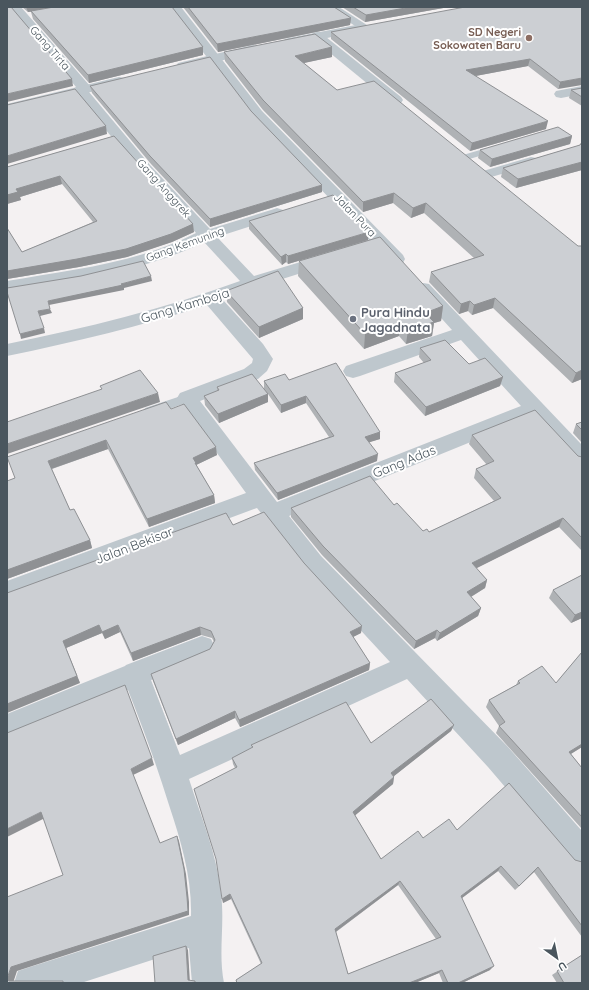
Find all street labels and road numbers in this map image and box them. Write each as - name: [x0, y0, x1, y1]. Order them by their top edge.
- street label: Gang Tirta: [27, 23, 73, 73]
- street label: Gang Anggrek: [134, 156, 194, 220]
- street label: Jalan Pura: [331, 190, 379, 240]
- street label: Gang Kemuning: [144, 223, 226, 265]
- street label: Gang Kamboja: [139, 284, 231, 326]
- street label: Gang Adas: [370, 441, 438, 481]
- street label: Jalan Bekisar: [93, 523, 175, 567]

